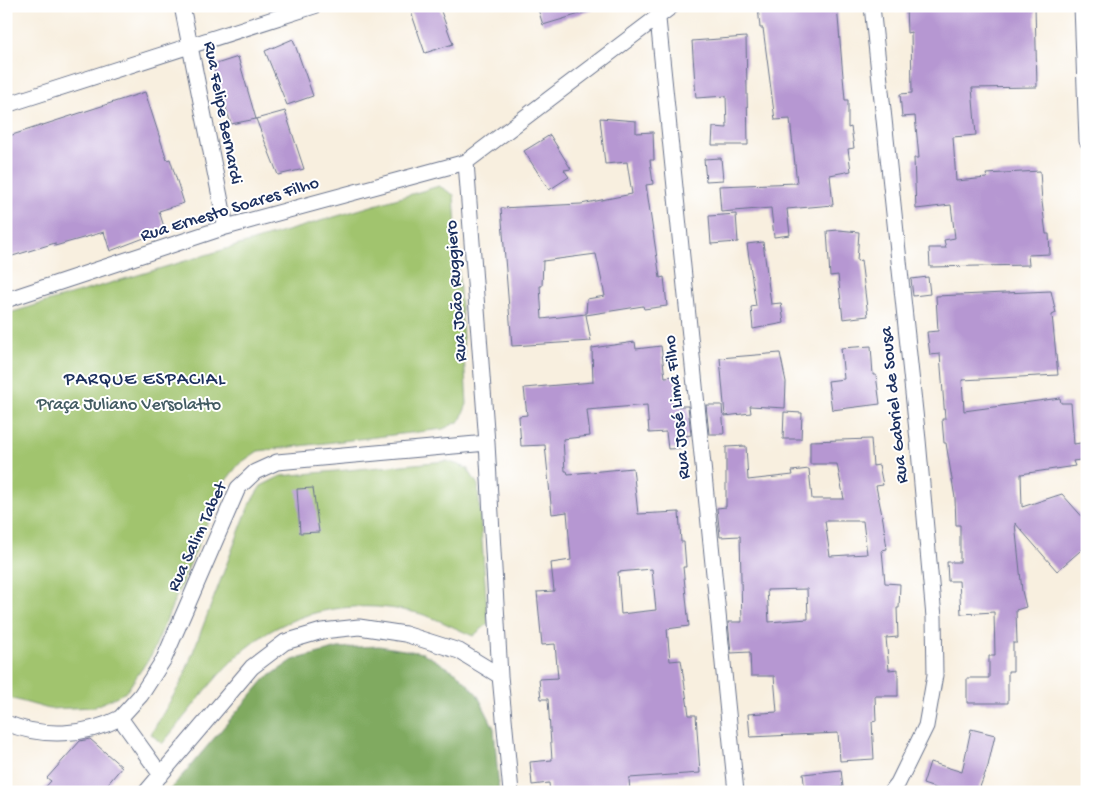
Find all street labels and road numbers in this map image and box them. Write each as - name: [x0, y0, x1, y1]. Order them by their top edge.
- street label: Rua Felipe Bernardi: [198, 40, 246, 186]
- street label: Rua Ernesto Soares Filho: [138, 173, 322, 247]
- street label: Rua João Ruggiero: [442, 220, 472, 362]
- street label: Rua Gabriel de Sousa: [876, 325, 914, 484]
- street label: Rua José Lima Filho: [660, 334, 696, 480]
- street label: Rua Salim Tabet: [163, 477, 233, 595]

